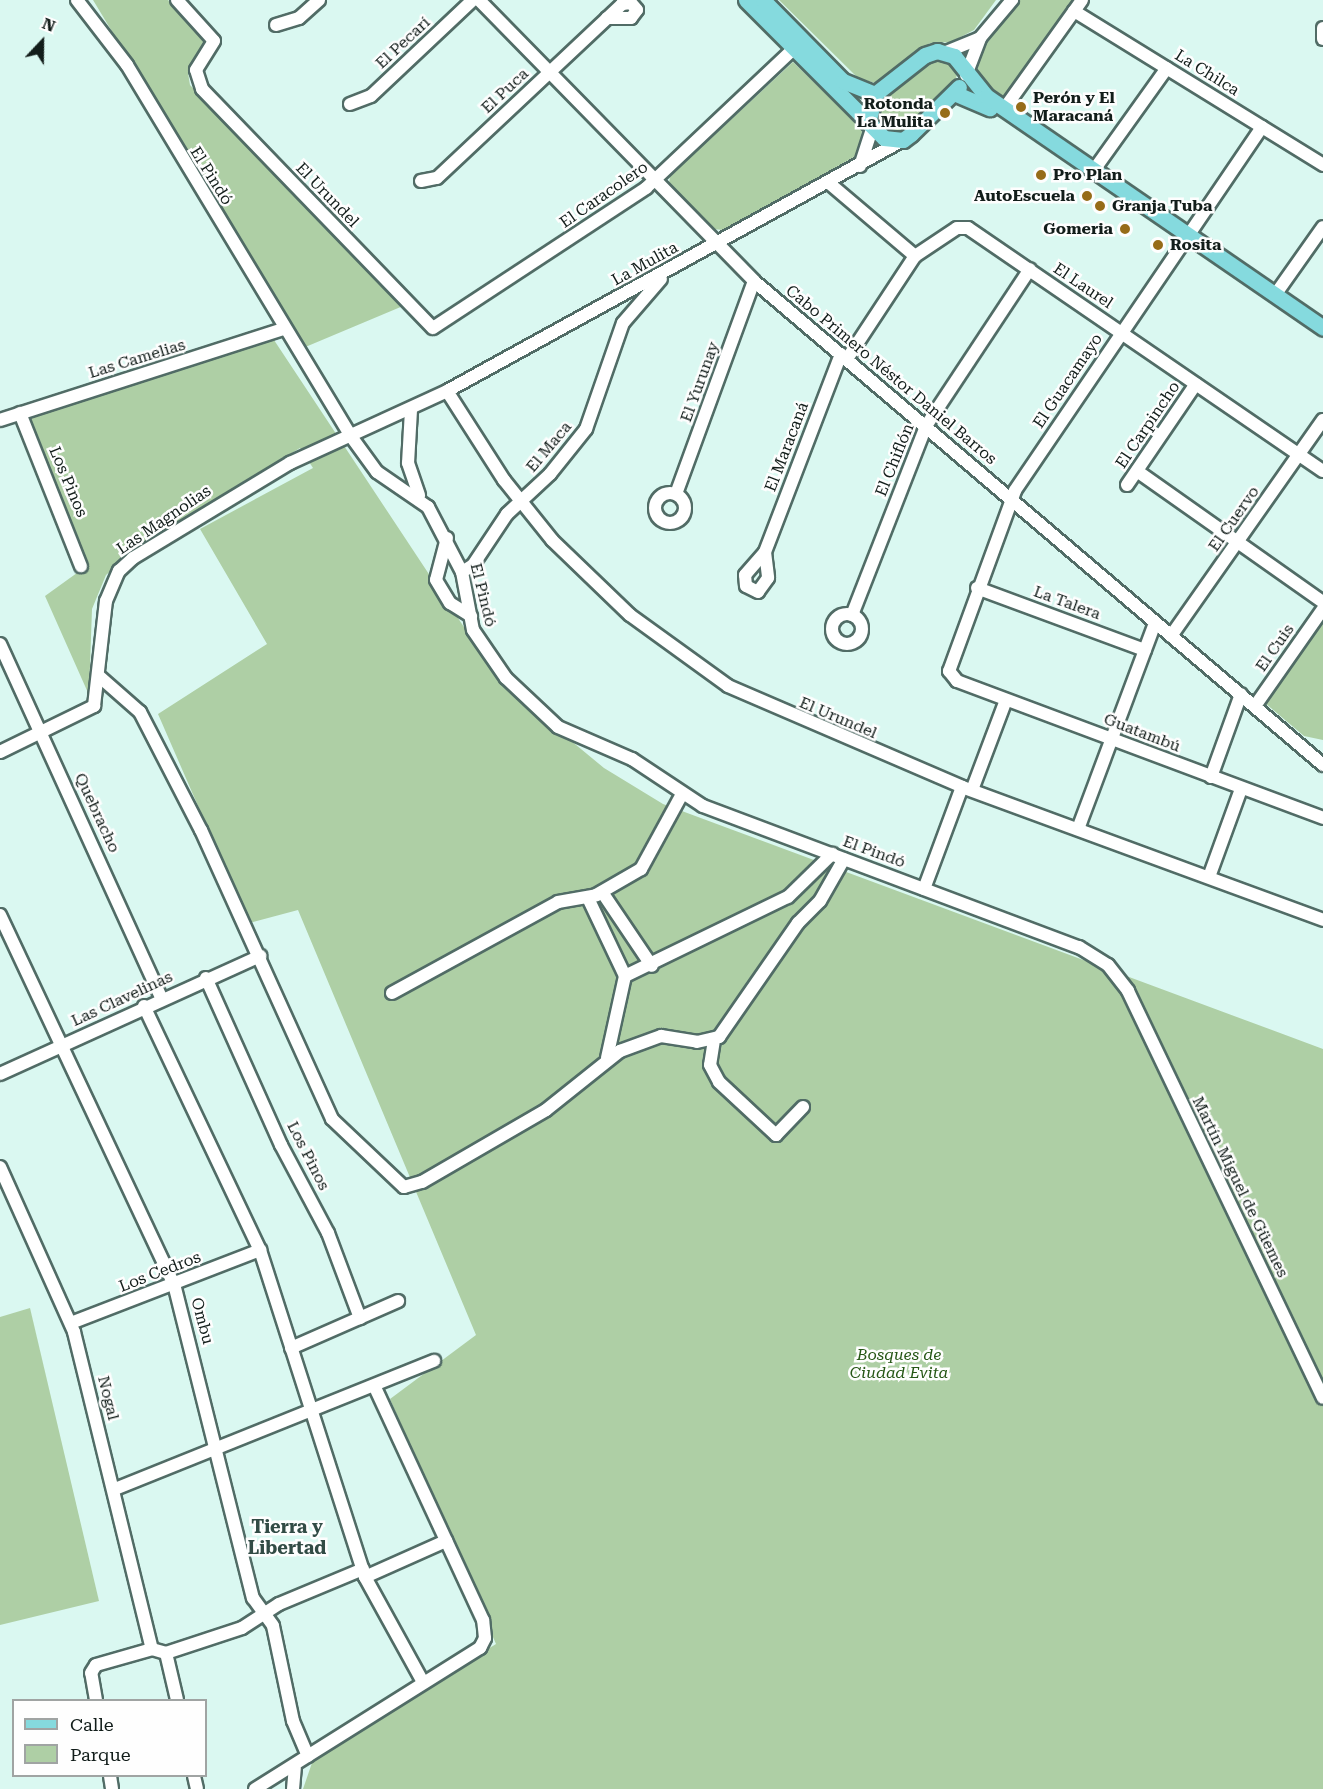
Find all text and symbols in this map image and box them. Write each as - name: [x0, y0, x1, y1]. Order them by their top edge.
- north arrow: [12, 12, 72, 72]
- street label: El Pecarí: [372, 13, 434, 73]
- text: N: [40, 14, 58, 36]
- street label: La Chilca: [1171, 46, 1243, 100]
- street label: El Puca: [477, 64, 533, 118]
- place label: Perón y El Maracaná: [1033, 88, 1115, 126]
- place label: Rotonda La Mulita: [857, 94, 933, 132]
- marker: Perón y El Maracaná: [1014, 100, 1028, 114]
- marker: Rotonda La Mulita: [938, 106, 952, 120]
- street label: El Pindó: [186, 143, 236, 209]
- street label: El Caracolero: [556, 158, 652, 232]
- street label: El Urundel: [291, 159, 363, 231]
- place label: Pro Plan: [1053, 165, 1122, 185]
- marker: Pro Plan: [1034, 168, 1048, 182]
- place label: AutoEscuela: [974, 186, 1075, 206]
- marker: AutoEscuela: [1080, 189, 1094, 203]
- place label: Granja Tuba: [1112, 196, 1212, 216]
- marker: Granja Tuba: [1093, 199, 1107, 213]
- place label: Gomeria: [1043, 219, 1113, 239]
- marker: Gomeria: [1118, 222, 1132, 236]
- place label: Rosita: [1170, 235, 1221, 255]
- street label: La Mulita: [609, 238, 681, 290]
- marker: Rosita: [1151, 238, 1165, 252]
- street label: El Laurel: [1049, 259, 1117, 313]
- street label: Cabo Primero Néstor Daniel Barros: [782, 281, 1000, 469]
- street label: El Guacamayo: [1029, 330, 1107, 432]
- street label: Las Camelias: [86, 335, 188, 383]
- street label: El Yurunay: [677, 339, 723, 425]
- street label: El Carpincho: [1112, 378, 1184, 472]
- street label: El Maracaná: [761, 399, 813, 495]
- street label: El Maca: [522, 418, 576, 476]
- street label: El Chiflón: [872, 421, 918, 499]
- street label: Los Pinos: [45, 444, 91, 520]
- street label: Las Magnolias: [113, 481, 215, 559]
- street label: El Cuervo: [1205, 483, 1263, 555]
- street label: El Pindó: [466, 561, 500, 629]
- street label: La Talera: [1031, 582, 1103, 624]
- street label: El Cuis: [1252, 621, 1298, 675]
- street label: El Urundel: [796, 693, 880, 743]
- street label: Guatambú: [1101, 710, 1183, 756]
- street label: Quebracho: [70, 770, 124, 856]
- street label: El Pindó: [840, 832, 908, 872]
- street label: Las Clavelinas: [68, 967, 176, 1031]
- street label: Martín Miguel de Güemes: [1188, 1093, 1292, 1281]
- street label: Los Pinos: [283, 1118, 333, 1194]
- street label: Los Cedros: [116, 1248, 204, 1296]
- street label: Ombu: [187, 1296, 217, 1346]
- park label: Bosques de Ciudad Evita: [850, 1345, 948, 1383]
- street label: Nogal: [93, 1374, 123, 1422]
- district label: Tierra y Libertad: [248, 1517, 326, 1559]
- legend: [12, 1699, 207, 1777]
- text: Calle: [70, 1714, 114, 1735]
- text: Parque: [70, 1744, 131, 1765]

